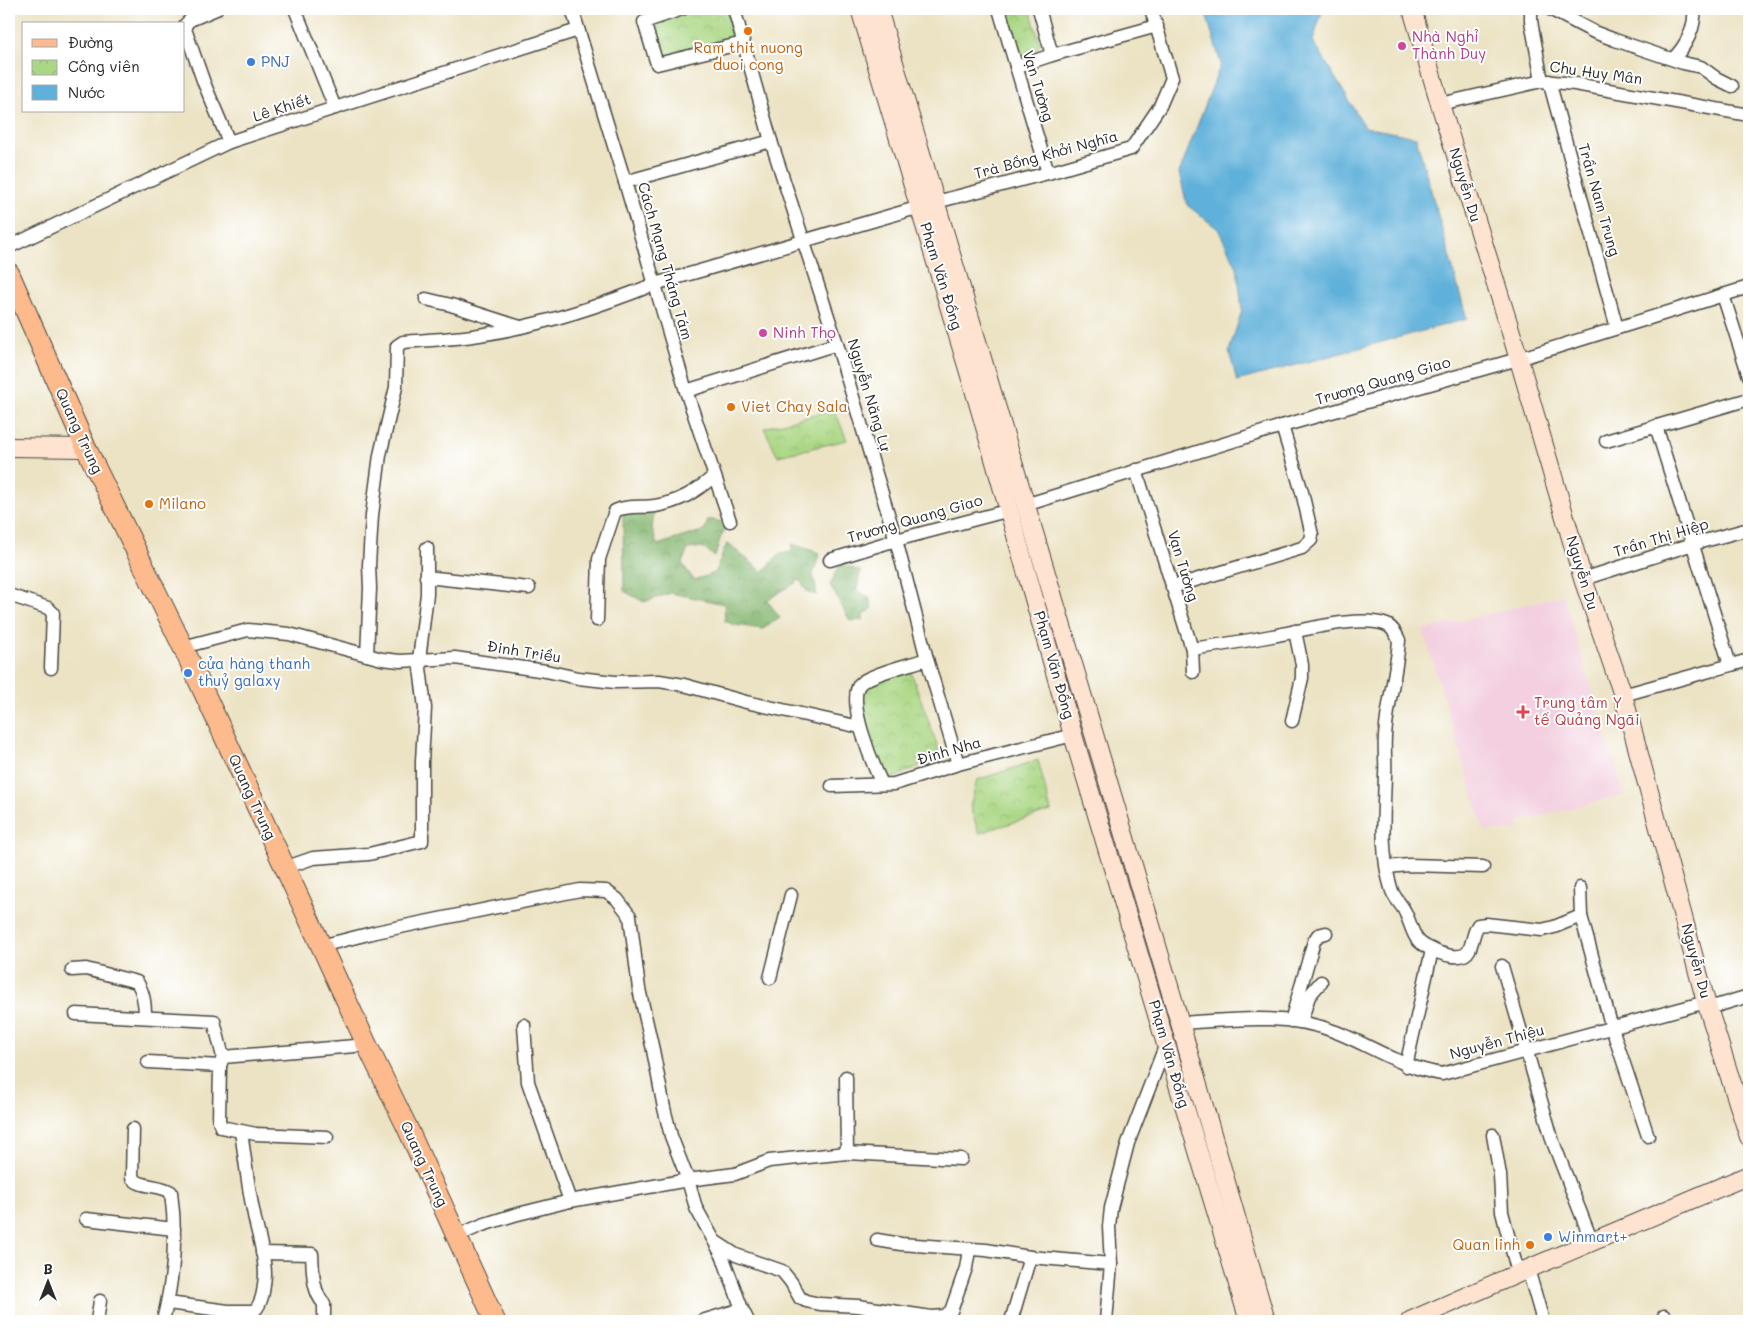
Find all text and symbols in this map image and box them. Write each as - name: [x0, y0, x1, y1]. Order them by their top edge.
- legend: [22, 22, 185, 112]
- marker: Ram thit nuong duoi cong: [742, 25, 754, 37]
- place label: Nhà Nghỉ Thành Duy: [1412, 26, 1486, 63]
- text: Đường: [68, 32, 113, 52]
- place label: Ram thit nuong duoi cong: [693, 37, 803, 74]
- marker: Nhà Nghỉ Thành Duy: [1396, 40, 1408, 52]
- street label: Vạn Tường: [1019, 48, 1059, 124]
- place label: PNJ: [261, 51, 290, 71]
- text: Công viên: [68, 56, 140, 76]
- marker: PNJ: [245, 56, 257, 68]
- street label: Chu Huy Mân: [1549, 56, 1644, 88]
- text: Nước: [68, 82, 105, 102]
- street label: Lê Khiết: [250, 88, 313, 126]
- street label: Trà Bồng Khởi Nghĩa: [972, 125, 1120, 183]
- street label: Trần Nam Trung: [1574, 141, 1626, 259]
- street label: Nguyễn Du: [1445, 145, 1487, 224]
- street label: Cách Mạng Tháng Tám: [634, 180, 698, 342]
- street label: Phạm Văn Đồng: [916, 220, 968, 332]
- place label: Ninh Thọ: [773, 322, 836, 342]
- marker: Ninh Thọ: [757, 327, 769, 339]
- street label: Nguyễn Năng Lự: [843, 336, 897, 454]
- street label: Trương Quang Giao: [1313, 351, 1453, 409]
- street label: Quang Trung: [51, 385, 109, 477]
- place label: Viet Chay Sala: [741, 396, 848, 416]
- marker: Viet Chay Sala: [725, 401, 737, 413]
- street label: Trương Quang Giao: [845, 489, 985, 547]
- place label: Milano: [159, 493, 206, 513]
- marker: Milano: [143, 498, 155, 510]
- street label: Trần Thị Hiệp: [1611, 513, 1711, 561]
- street label: Vạn Tường: [1164, 528, 1204, 604]
- street label: Nguyễn Du: [1562, 533, 1604, 612]
- street label: Phạm Văn Đồng: [1030, 608, 1080, 721]
- street label: Đinh Triều: [486, 635, 563, 667]
- place label: cửa hàng thanh thuỷ galaxy: [198, 653, 310, 690]
- marker: cửa hàng thanh thuỷ galaxy: [182, 667, 194, 679]
- place label: Trung tâm Y tế Quảng Ngãi: [1534, 692, 1639, 729]
- marker: Trung tâm Y tế Quảng Ngãi: [1516, 705, 1530, 719]
- street label: Đinh Nha: [914, 731, 983, 769]
- street label: Quang Trung: [224, 751, 282, 843]
- street label: Nguyễn Du: [1677, 921, 1717, 1000]
- street label: Phạm Văn Đồng: [1145, 997, 1195, 1110]
- street label: Nguyễn Thiệu: [1447, 1019, 1546, 1063]
- street label: Quang Trung: [396, 1118, 454, 1210]
- place label: Winmart+: [1558, 1226, 1628, 1246]
- marker: Winmart+: [1542, 1231, 1554, 1243]
- place label: Quan linh: [1452, 1234, 1520, 1254]
- marker: Quan linh: [1524, 1239, 1536, 1251]
- north arrow: [22, 1258, 72, 1308]
- text: B: [43, 1259, 53, 1278]

